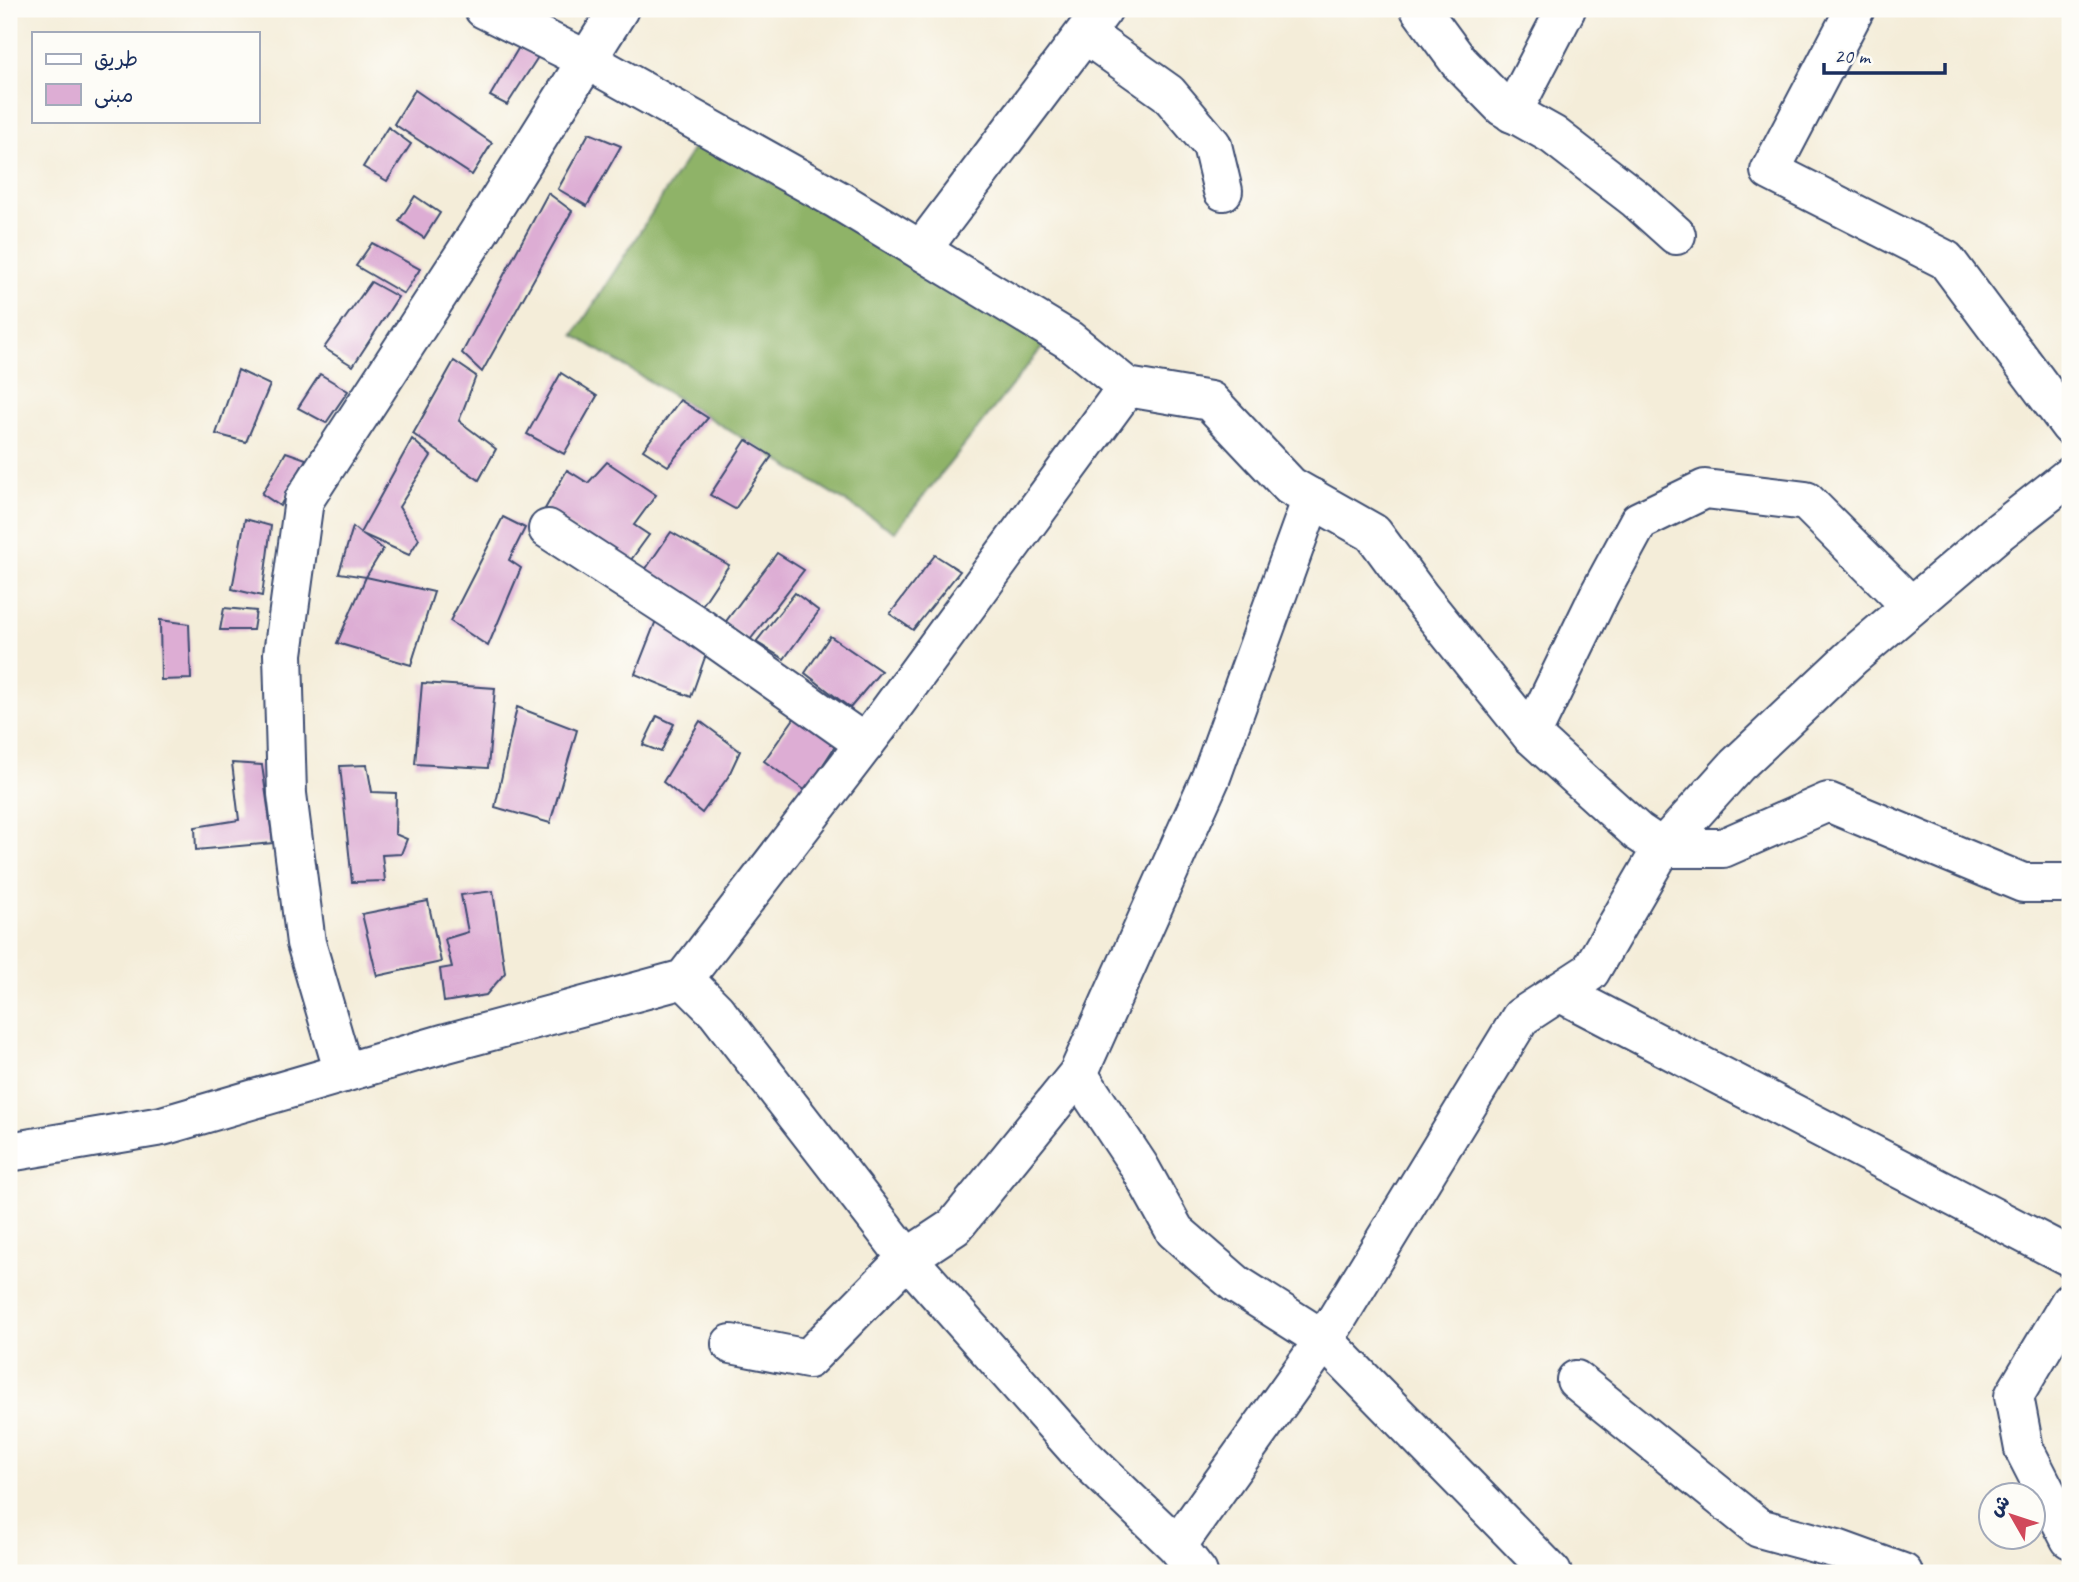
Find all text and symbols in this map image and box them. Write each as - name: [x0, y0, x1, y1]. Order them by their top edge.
- legend: [32, 32, 259, 122]
- scale bar: [1824, 32, 1944, 76]
- text: 20 m: [1834, 43, 1872, 69]
- text: طريق: [94, 46, 138, 72]
- text: مبنى: [94, 82, 133, 109]
- north arrow: [1978, 1480, 2048, 1550]
- text: ش: [1984, 1490, 2016, 1522]

